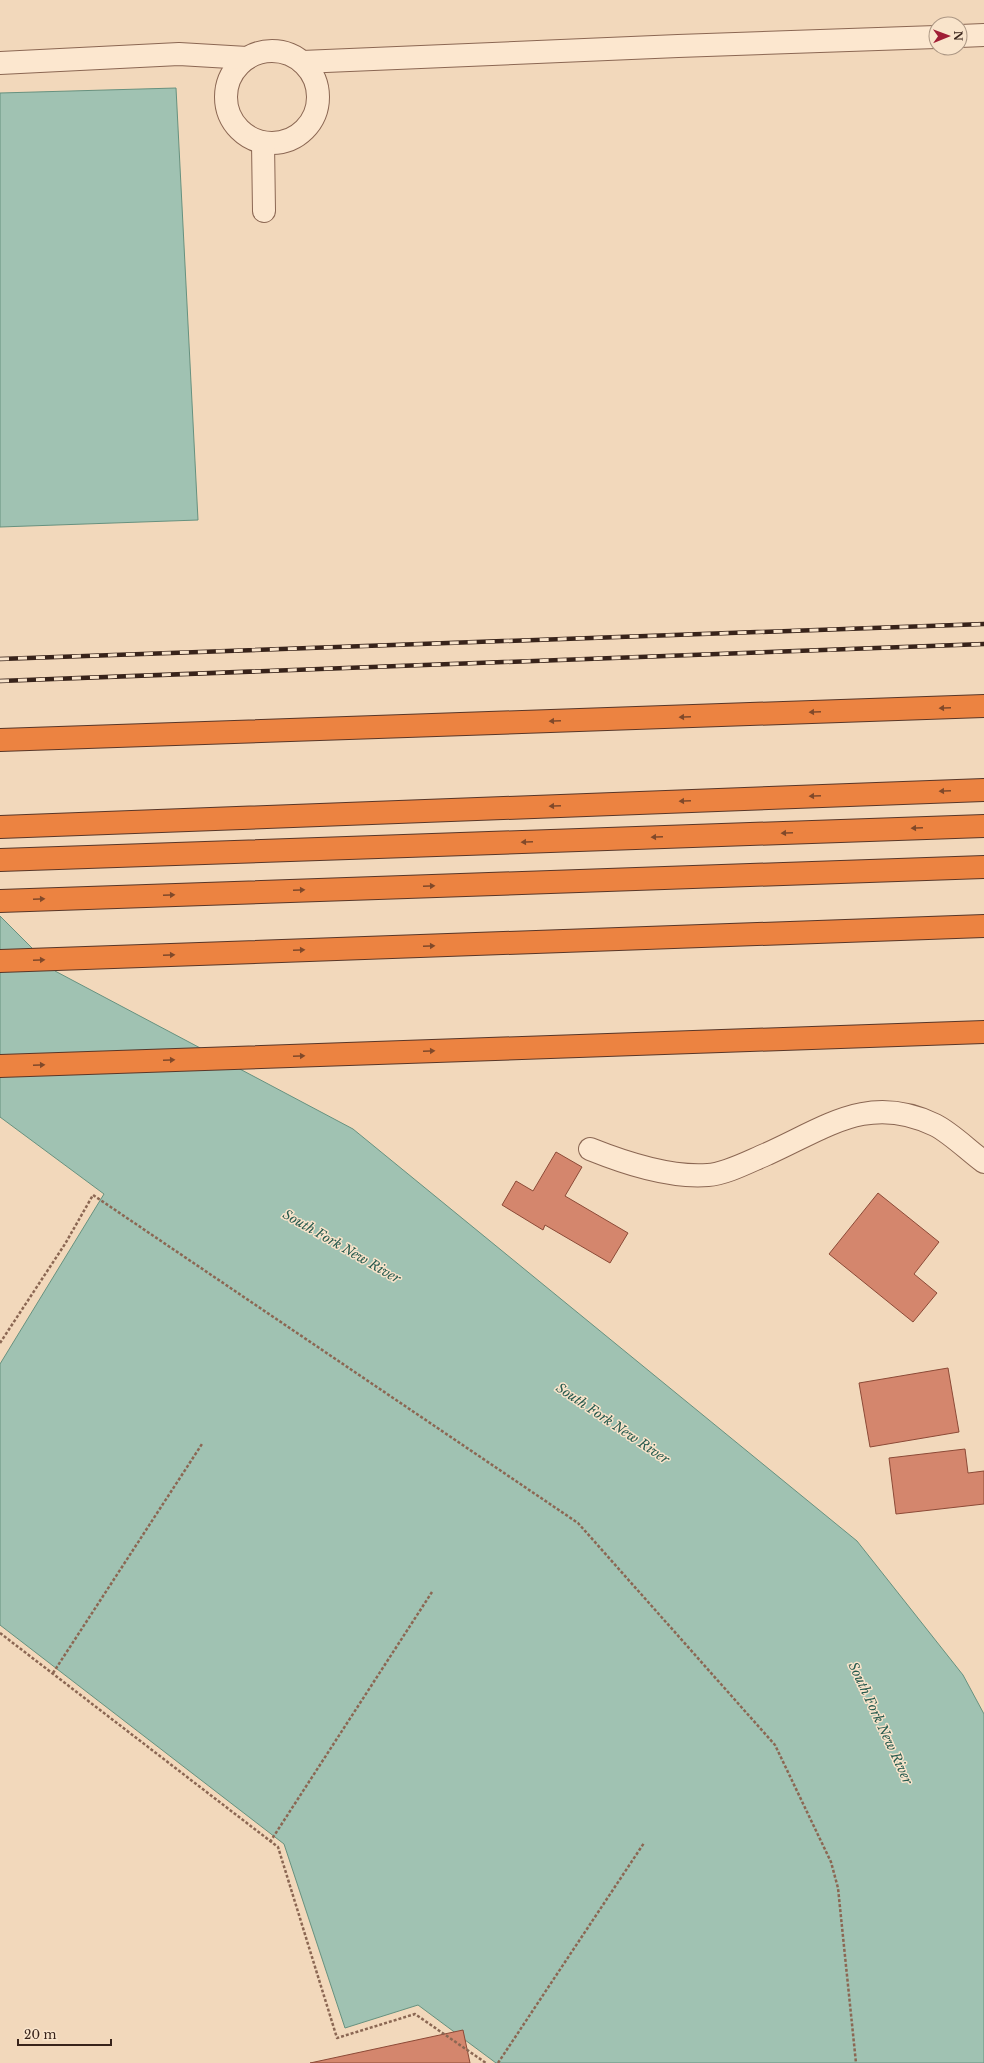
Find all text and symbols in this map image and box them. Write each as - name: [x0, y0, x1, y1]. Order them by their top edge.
- north arrow: [928, 16, 968, 56]
- text: N: [951, 31, 965, 42]
- one-way arrow: [939, 704, 951, 711]
- one-way arrow: [808, 709, 821, 715]
- one-way arrow: [679, 713, 691, 720]
- one-way arrow: [548, 718, 561, 724]
- one-way arrow: [938, 788, 951, 794]
- one-way arrow: [808, 793, 821, 799]
- one-way arrow: [678, 798, 691, 804]
- one-way arrow: [548, 803, 561, 809]
- one-way arrow: [910, 825, 923, 831]
- one-way arrow: [781, 829, 793, 836]
- one-way arrow: [650, 834, 663, 840]
- one-way arrow: [521, 838, 533, 845]
- one-way arrow: [423, 883, 436, 889]
- one-way arrow: [293, 887, 306, 893]
- one-way arrow: [163, 892, 176, 898]
- one-way arrow: [33, 896, 46, 902]
- one-way arrow: [423, 943, 436, 949]
- one-way arrow: [293, 947, 305, 954]
- one-way arrow: [163, 952, 176, 958]
- one-way arrow: [33, 956, 45, 963]
- one-way arrow: [423, 1048, 436, 1054]
- one-way arrow: [293, 1052, 305, 1059]
- one-way arrow: [163, 1057, 176, 1063]
- one-way arrow: [33, 1062, 46, 1068]
- water label: South Fork New River: [280, 1206, 405, 1288]
- water label: South Fork New River: [553, 1379, 673, 1468]
- water label: South Fork New River: [845, 1659, 917, 1788]
- scale bar: [18, 2021, 111, 2047]
- text: 20 m: [24, 2027, 56, 2042]

